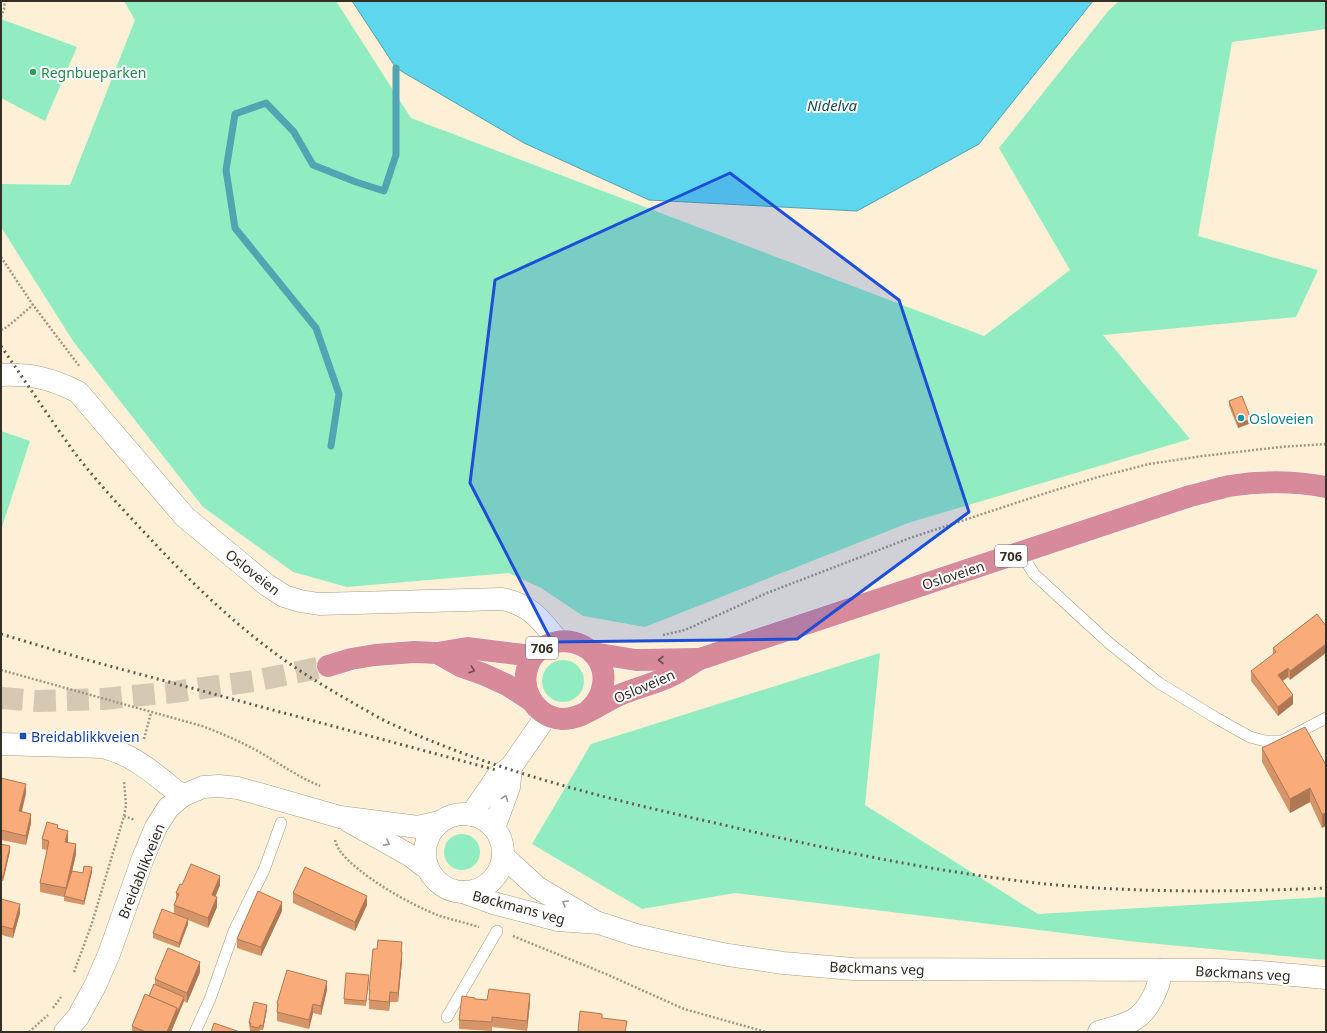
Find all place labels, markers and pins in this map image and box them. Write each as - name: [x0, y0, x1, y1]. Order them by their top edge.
- place label: Regnbueparken: [41, 63, 146, 82]
- marker: Regnbueparken: [28, 67, 38, 77]
- place label: Osloveien: [1249, 409, 1314, 428]
- marker: Osloveien: [1236, 413, 1246, 423]
- place label: Breidablikkveien: [31, 727, 140, 746]
- marker: Breidablikkveien: [18, 731, 28, 741]

